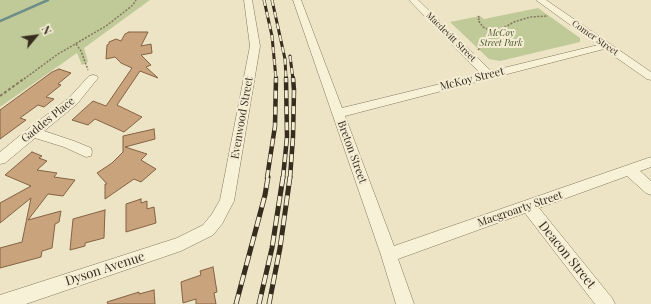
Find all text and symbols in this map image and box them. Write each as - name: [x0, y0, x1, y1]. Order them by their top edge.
- street label: Macdevitt Street: [424, 10, 478, 64]
- north arrow: [16, 16, 56, 56]
- street label: Comer Street: [570, 18, 620, 58]
- text: N: [38, 23, 55, 37]
- park label: McCoy Street Park: [479, 28, 523, 49]
- street label: McKoy Street: [439, 65, 505, 93]
- street label: Evenwood Street: [228, 76, 256, 160]
- street label: Gaddes Place: [19, 94, 77, 146]
- street label: Breton Street: [335, 119, 369, 185]
- street label: Macgroarty Street: [476, 188, 564, 230]
- street label: Deacon Street: [535, 218, 599, 292]
- street label: Dyson Avenue: [63, 249, 147, 289]

